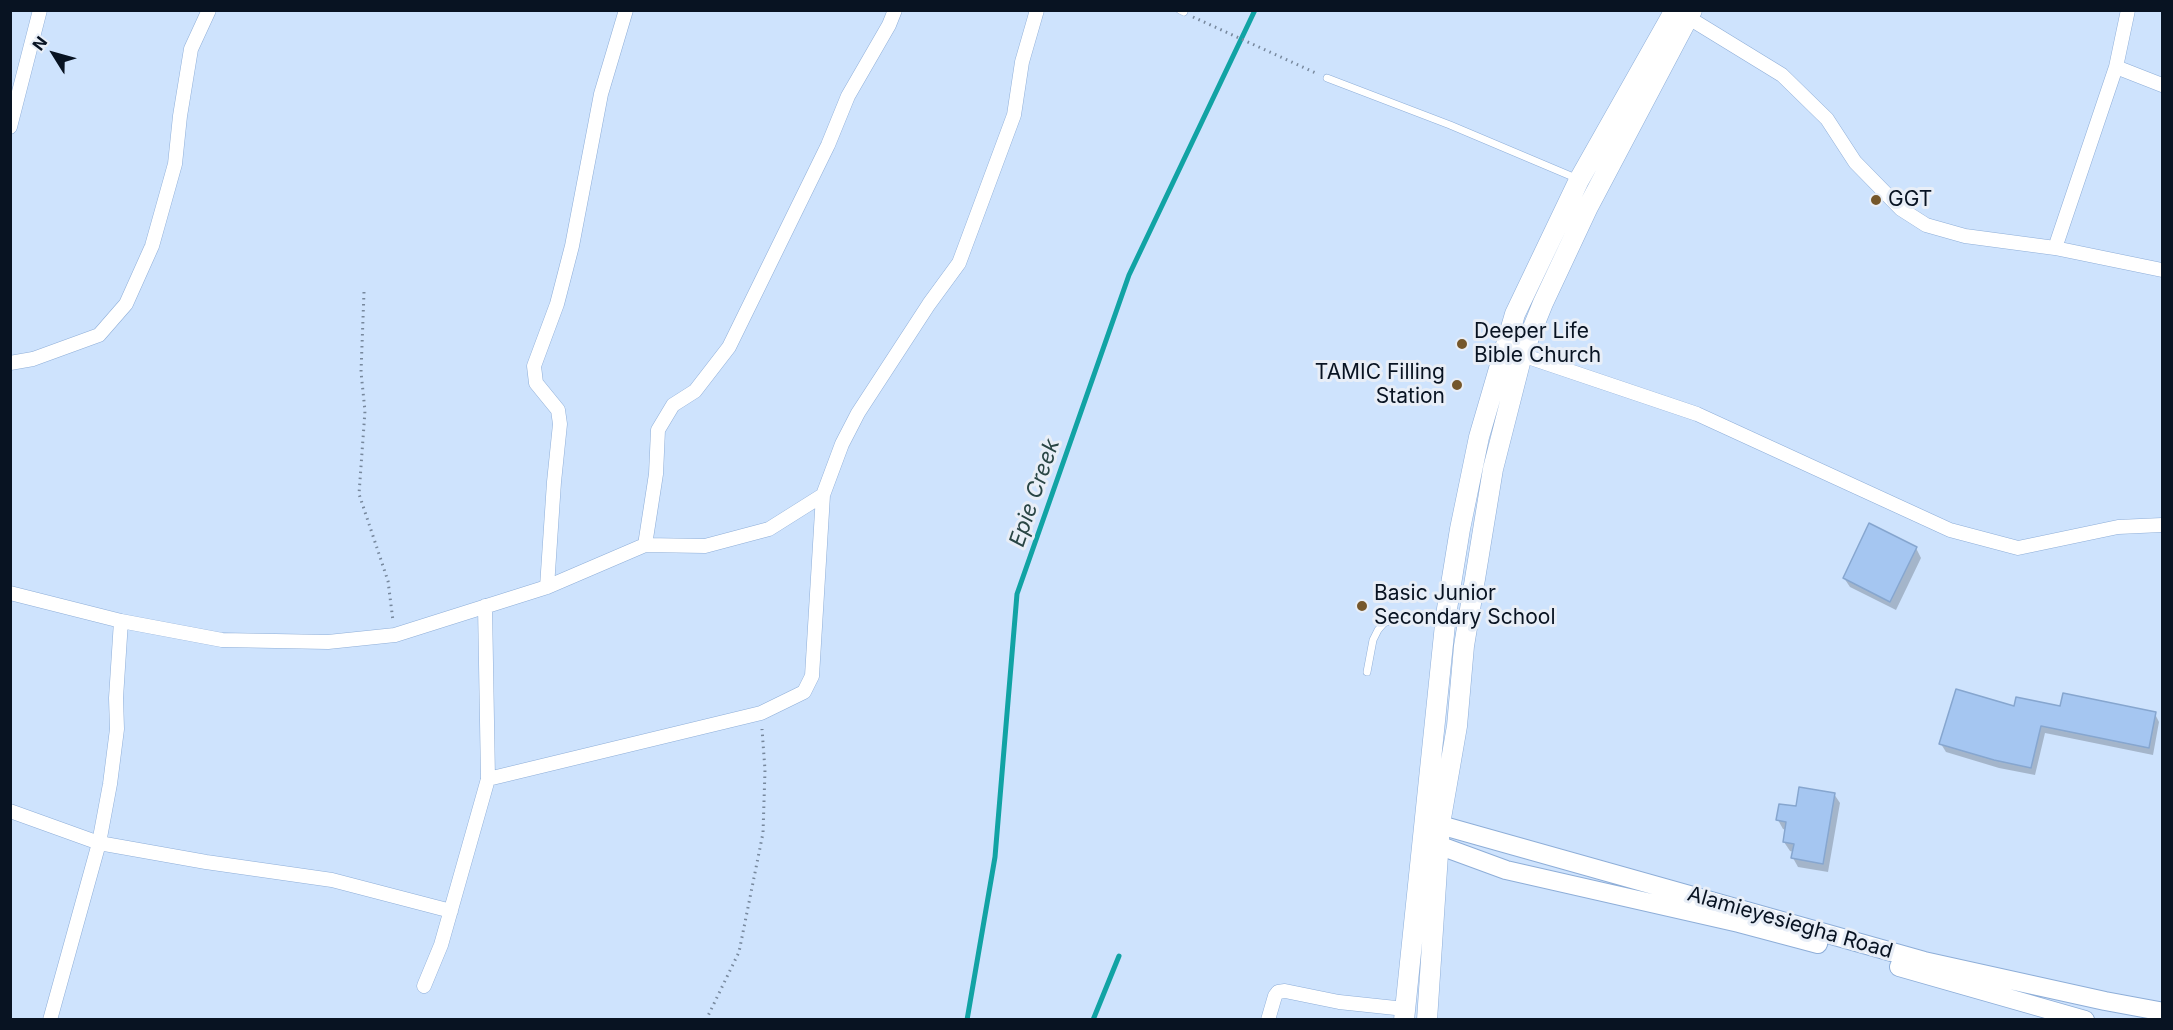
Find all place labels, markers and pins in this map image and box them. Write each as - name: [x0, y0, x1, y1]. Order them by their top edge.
- place label: GGT: [1888, 187, 1932, 213]
- marker: GGT: [1869, 193, 1883, 207]
- place label: Deeper Life Bible Church: [1474, 319, 1601, 369]
- marker: Deeper Life Bible Church: [1455, 337, 1469, 351]
- place label: TAMIC Filling Station: [1315, 360, 1445, 410]
- marker: TAMIC Filling Station: [1450, 378, 1464, 392]
- place label: Basic Junior Secondary School: [1374, 581, 1555, 631]
- marker: Basic Junior Secondary School: [1355, 599, 1369, 613]

